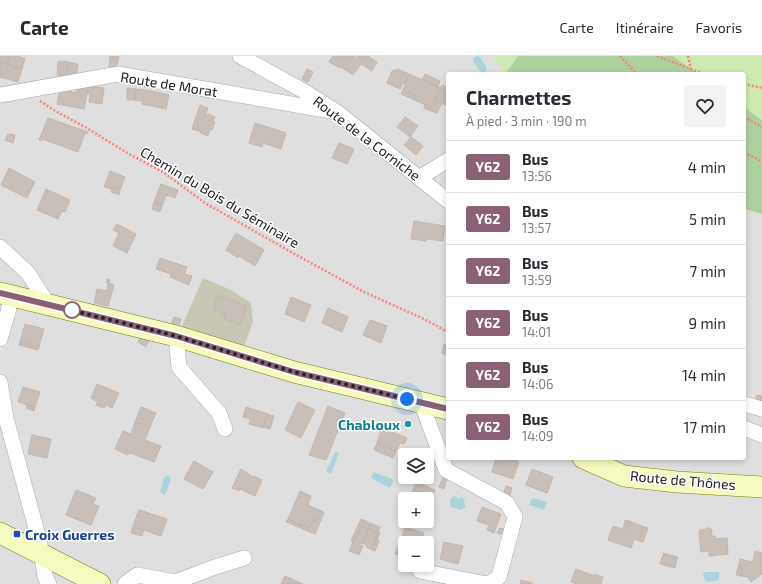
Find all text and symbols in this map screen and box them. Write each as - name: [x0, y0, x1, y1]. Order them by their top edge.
- text: Carte: [20, 16, 69, 39]
- text: Carte: [560, 19, 594, 36]
- text: Itinéraire: [616, 19, 674, 36]
- text: Favoris: [696, 19, 742, 36]
- street label: Route de Morat: [119, 68, 219, 100]
- button: heart: [684, 85, 726, 127]
- text: Charmettes: [466, 86, 571, 109]
- street label: Route de la Corniche: [310, 92, 424, 184]
- text: À pied · 3 min · 190 m: [466, 113, 587, 129]
- street label: Chemin du Bois du Séminaire: [137, 143, 303, 251]
- text: Bus: [522, 150, 548, 168]
- text: Y62: [476, 158, 500, 175]
- text: 4 min: [688, 158, 726, 176]
- text: 13:56: [522, 168, 552, 184]
- text: Bus: [522, 202, 548, 220]
- text: Y62: [476, 210, 500, 227]
- text: 5 min: [689, 210, 726, 228]
- text: 13:57: [522, 220, 551, 236]
- text: Bus: [522, 254, 548, 272]
- text: Y62: [476, 262, 500, 279]
- text: 7 min: [689, 262, 726, 280]
- text: 13:59: [522, 272, 552, 288]
- unlabelled marker: [63, 301, 81, 319]
- text: Bus: [522, 306, 548, 324]
- text: Y62: [476, 314, 500, 331]
- text: 9 min: [688, 314, 726, 332]
- text: 14:01: [522, 324, 551, 340]
- text: Bus: [522, 358, 548, 376]
- text: Y62: [476, 366, 500, 383]
- text: 14 min: [682, 366, 726, 384]
- text: 14:06: [522, 376, 554, 392]
- your location: [397, 389, 417, 409]
- text: Bus: [522, 410, 548, 428]
- place label: Chabloux: [338, 416, 400, 433]
- text: Y62: [476, 418, 500, 435]
- text: 17 min: [683, 418, 726, 436]
- marker: Chabloux: [403, 419, 413, 429]
- text: 14:09: [522, 428, 554, 444]
- map controls: [398, 448, 434, 572]
- button: layers: [398, 448, 434, 484]
- street label: Route de Thônes: [630, 467, 736, 493]
- button: +: [398, 492, 434, 528]
- place label: Croix Guerres: [25, 526, 115, 543]
- marker: Croix Guerres: [12, 529, 22, 539]
- button: −: [398, 536, 434, 572]

